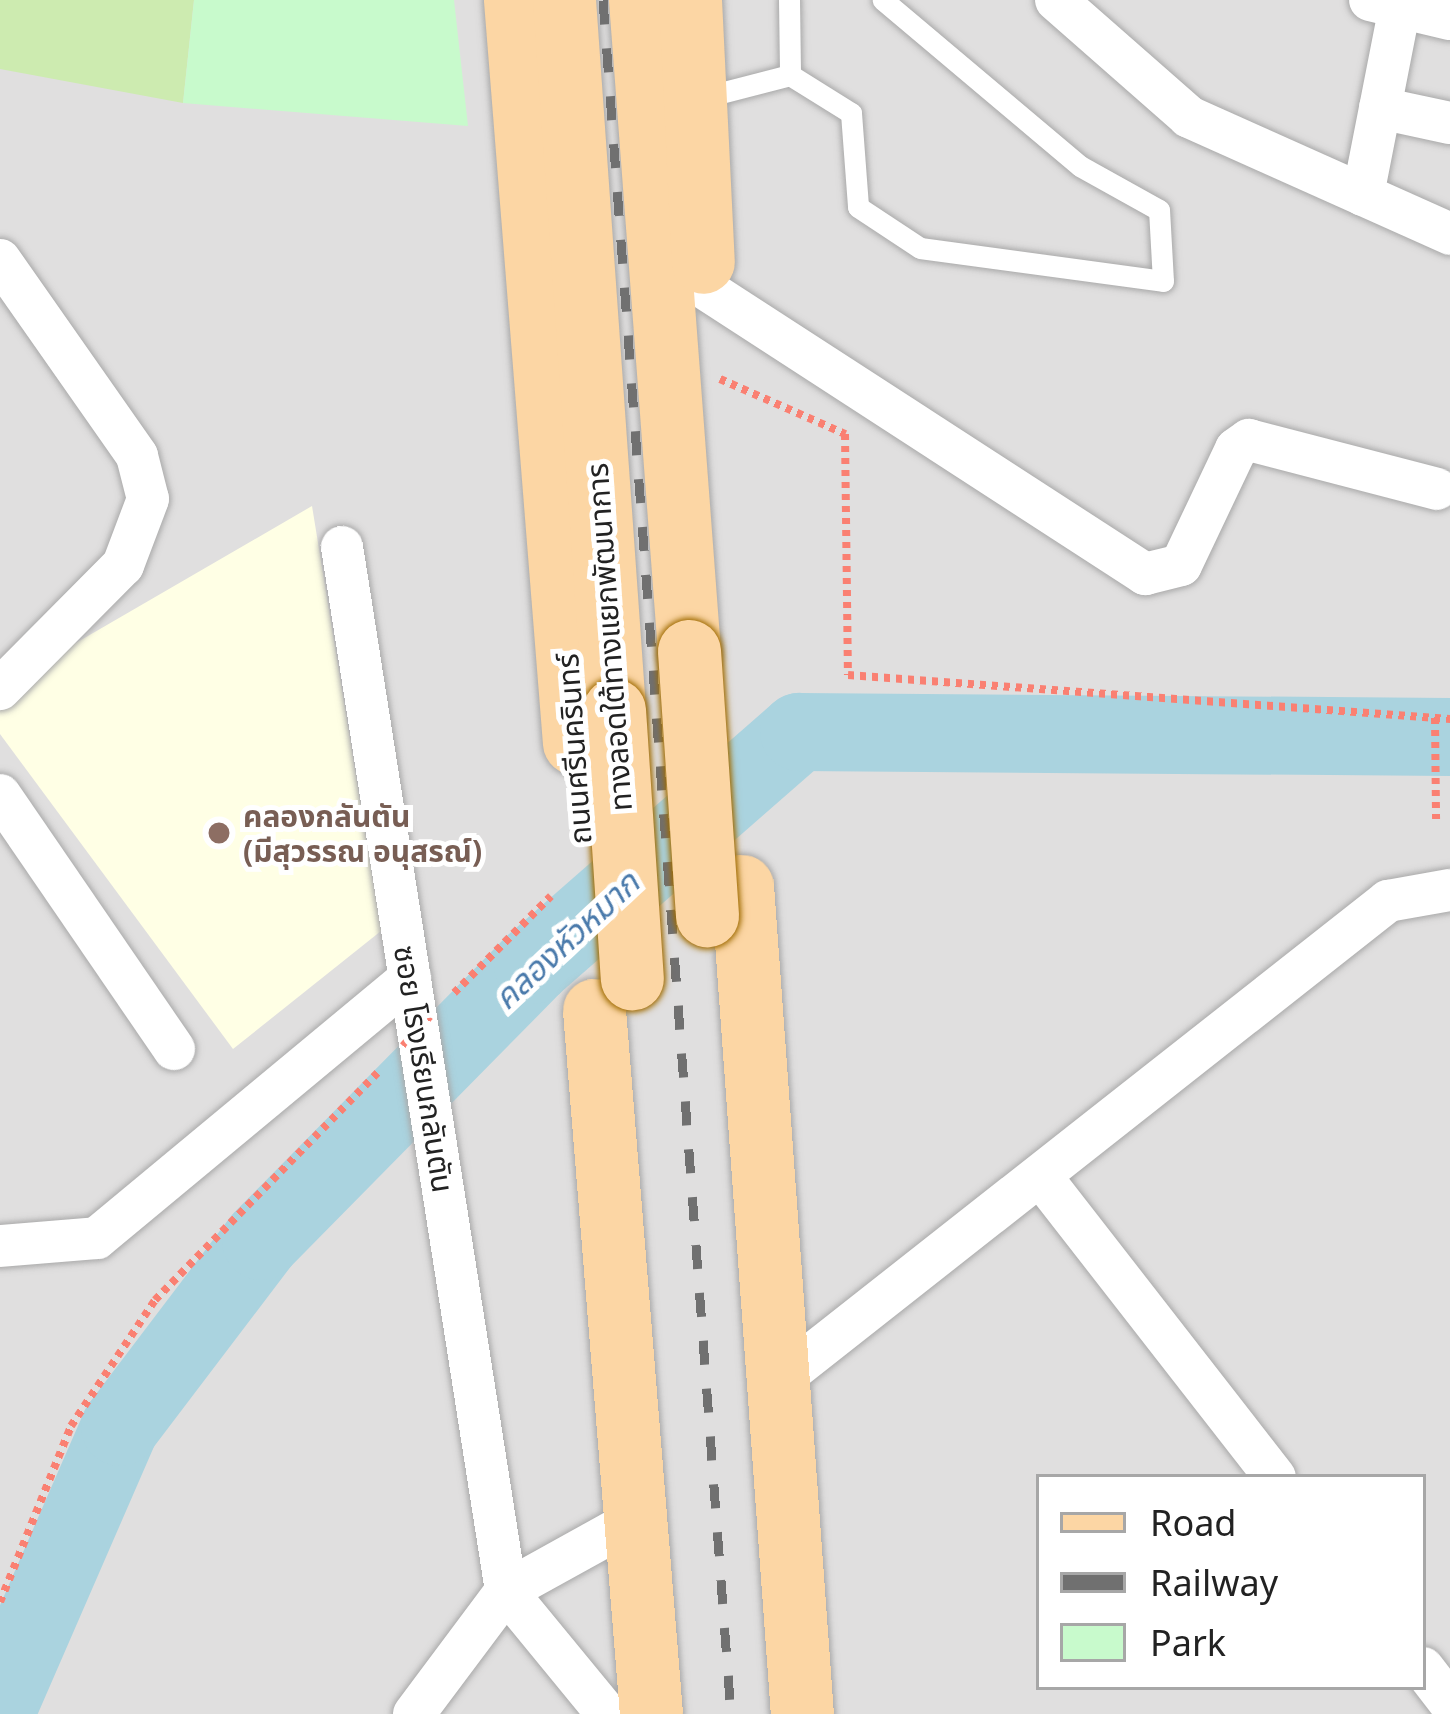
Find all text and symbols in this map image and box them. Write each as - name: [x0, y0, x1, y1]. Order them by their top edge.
- street label: ทางลอดใต้ทางแยกพัฒนาการ: [579, 462, 639, 812]
- street label: ถนนศรีนครินทร์: [549, 652, 599, 846]
- place label: คลองกลันตัน (มีสุวรรณ อนุสรณ์): [243, 798, 482, 868]
- marker: คลองกลันตัน (มีสุวรรณ อนุสรณ์): [206, 820, 232, 846]
- water label: คลองหัวหมาก: [485, 863, 647, 1017]
- street label: ซอย โรงเรียนกลันตัน: [387, 943, 461, 1195]
- legend: [1036, 1474, 1426, 1690]
- text: Road: [1150, 1498, 1237, 1547]
- text: Railway: [1150, 1558, 1278, 1607]
- text: Park: [1150, 1618, 1226, 1667]

